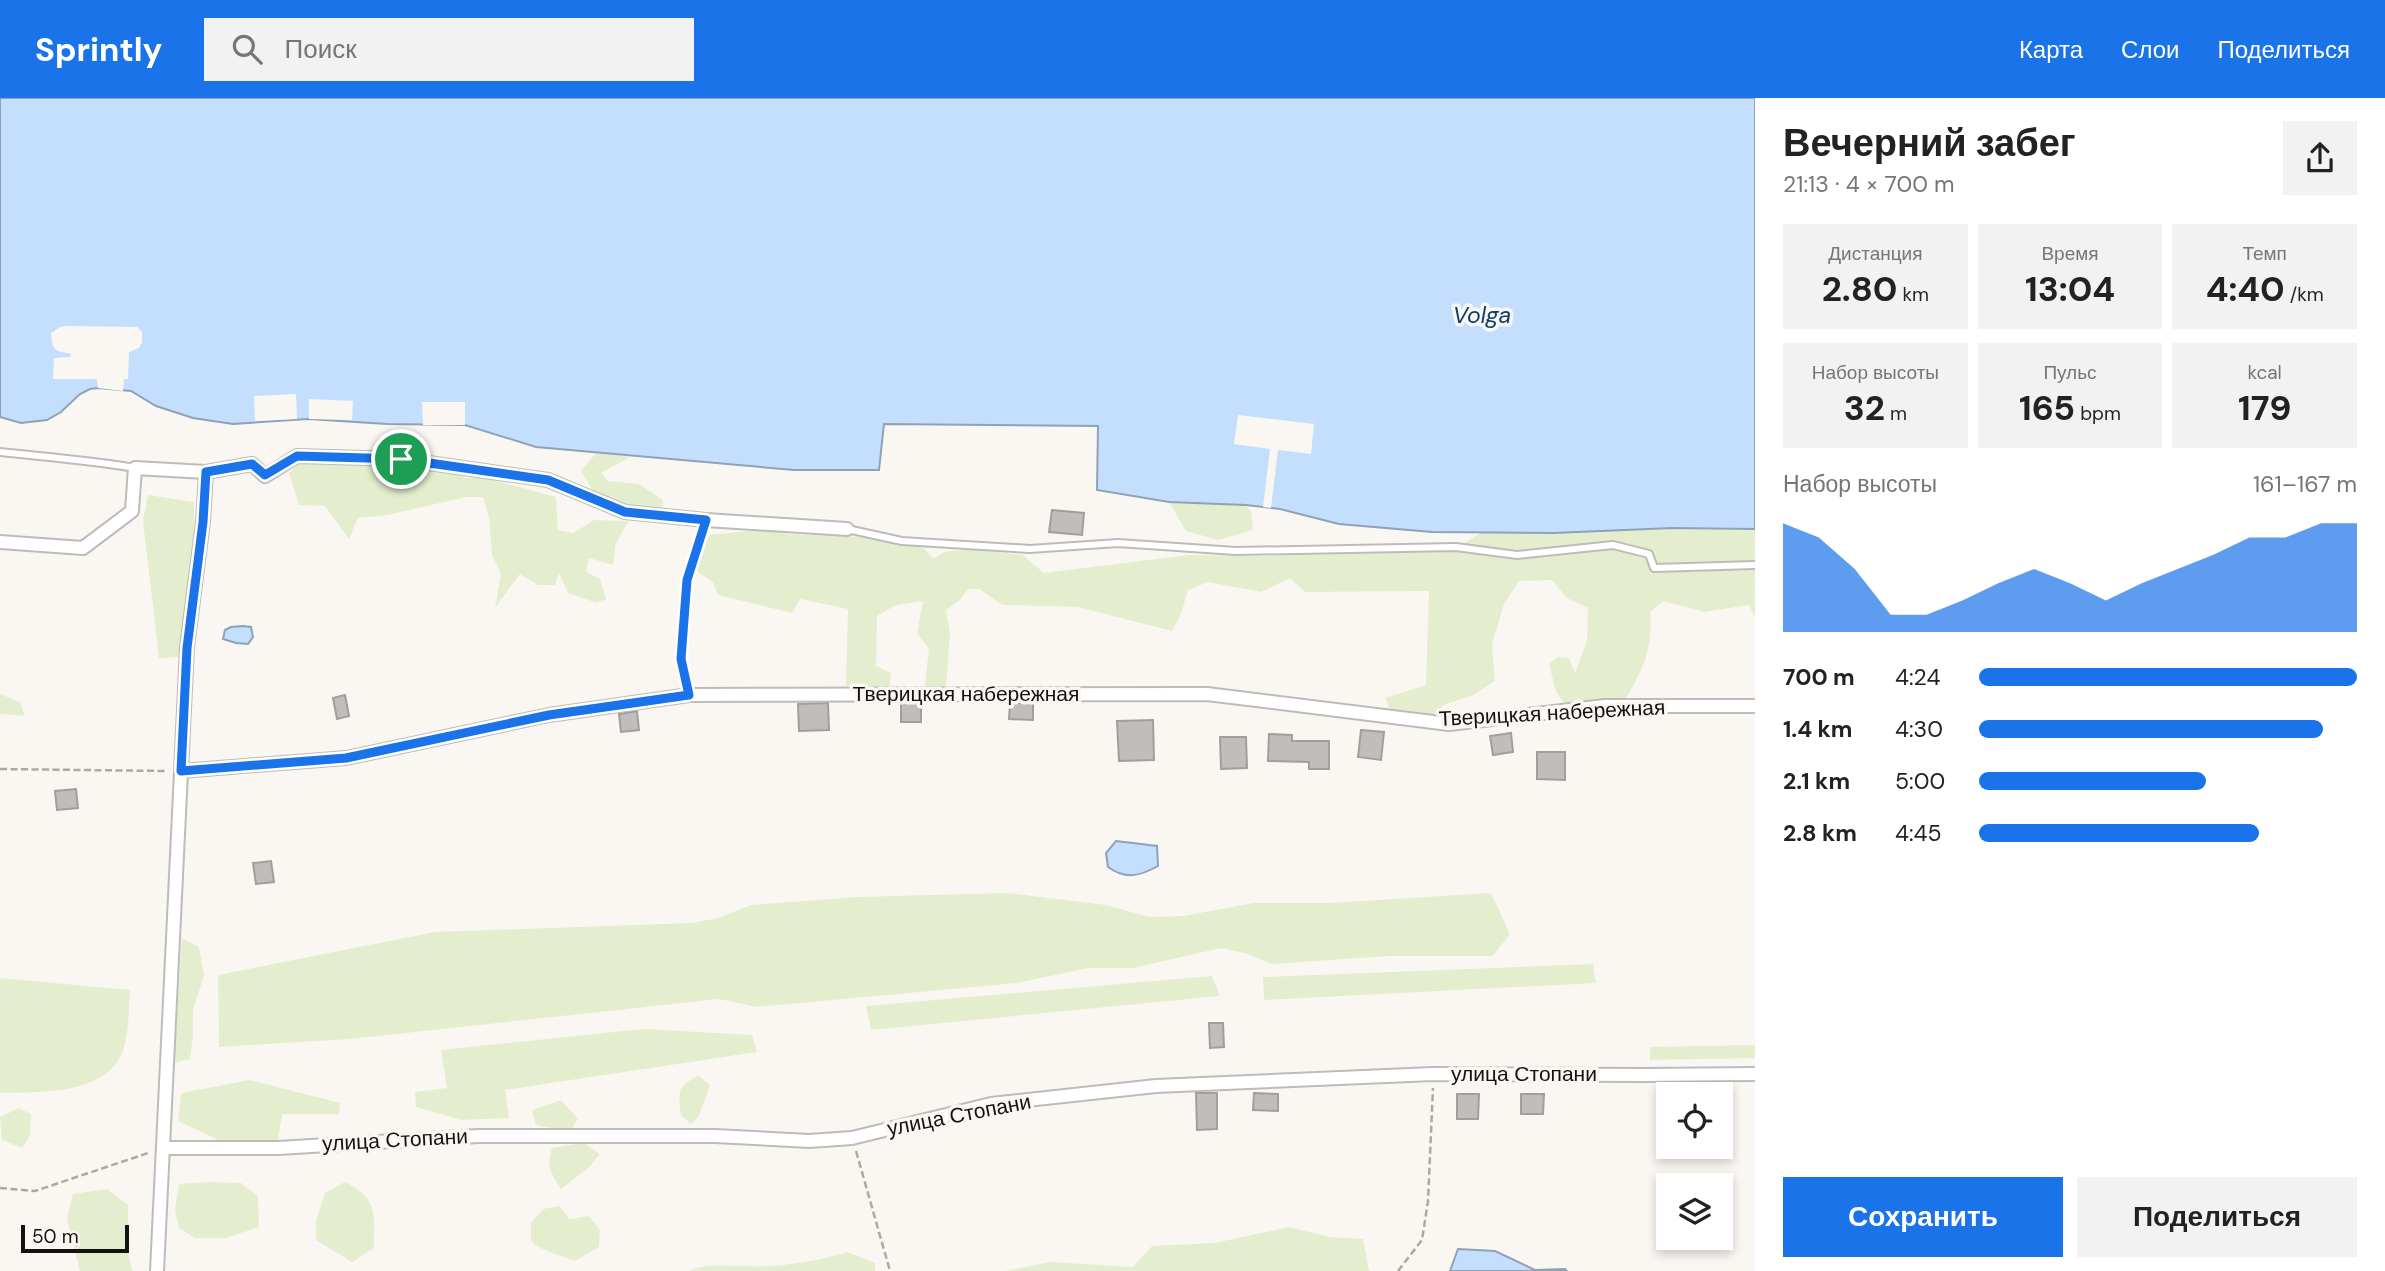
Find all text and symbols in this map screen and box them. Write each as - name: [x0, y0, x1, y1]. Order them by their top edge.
- search box: [204, 18, 694, 81]
- text: Sprintly: [35, 28, 162, 71]
- icon: search: [228, 30, 266, 68]
- text: Поиск: [284, 32, 357, 66]
- text: Карта: [2019, 34, 2083, 65]
- text: Слои: [2121, 34, 2179, 65]
- text: Поделиться: [2217, 34, 2350, 65]
- text: Вечерний забег: [1783, 118, 2076, 168]
- button: share: [2283, 121, 2357, 195]
- text: 21:13 · 4 × 700 m: [1783, 169, 1955, 199]
- text: Дистанция: [1828, 241, 1922, 266]
- text: Время: [2041, 241, 2099, 266]
- text: Темп: [2242, 241, 2287, 266]
- text: 2.80: [1822, 266, 1897, 312]
- text: 13:04: [2025, 266, 2115, 312]
- text: 4:40: [2206, 266, 2285, 312]
- text: km: [1897, 282, 1929, 307]
- text: /km: [2285, 282, 2324, 307]
- water label: Volga: [1453, 300, 1511, 330]
- text: Набор высоты: [1812, 360, 1939, 385]
- text: Пульс: [2043, 360, 2097, 385]
- text: kcal: [2247, 360, 2282, 385]
- text: 32: [1844, 385, 1885, 431]
- text: 165: [2019, 385, 2075, 431]
- text: 179: [2238, 385, 2291, 431]
- text: m: [1885, 401, 1907, 426]
- text: bpm: [2075, 401, 2121, 426]
- pin: [371, 429, 431, 489]
- icon: arrive: [382, 440, 420, 478]
- text: Набор высоты: [1783, 469, 1937, 499]
- text: 161–167 m: [2253, 469, 2357, 499]
- text: 700 m: [1783, 662, 1855, 692]
- text: 4:24: [1895, 662, 1940, 692]
- street label: Тверицкая набережная: [853, 680, 1079, 708]
- street label: Тверицкая набережная: [1438, 693, 1666, 733]
- text: 1.4 km: [1783, 714, 1852, 744]
- text: 4:30: [1895, 714, 1943, 744]
- text: 2.1 km: [1783, 766, 1850, 796]
- text: 5:00: [1895, 766, 1945, 796]
- text: 2.8 km: [1783, 818, 1857, 848]
- text: 4:45: [1895, 818, 1942, 848]
- street label: улица Стопани: [1451, 1060, 1597, 1088]
- map controls: [1656, 1082, 1733, 1250]
- button: locate: [1656, 1082, 1733, 1159]
- street label: улица Стопани: [885, 1087, 1033, 1143]
- street label: улица Стопани: [321, 1122, 469, 1158]
- button: layers: [1656, 1173, 1733, 1250]
- button: Сохранить: [1783, 1177, 2063, 1257]
- button: Поделиться: [2077, 1177, 2357, 1257]
- scale bar: [21, 1222, 130, 1254]
- text: 50 m: [32, 1224, 79, 1249]

